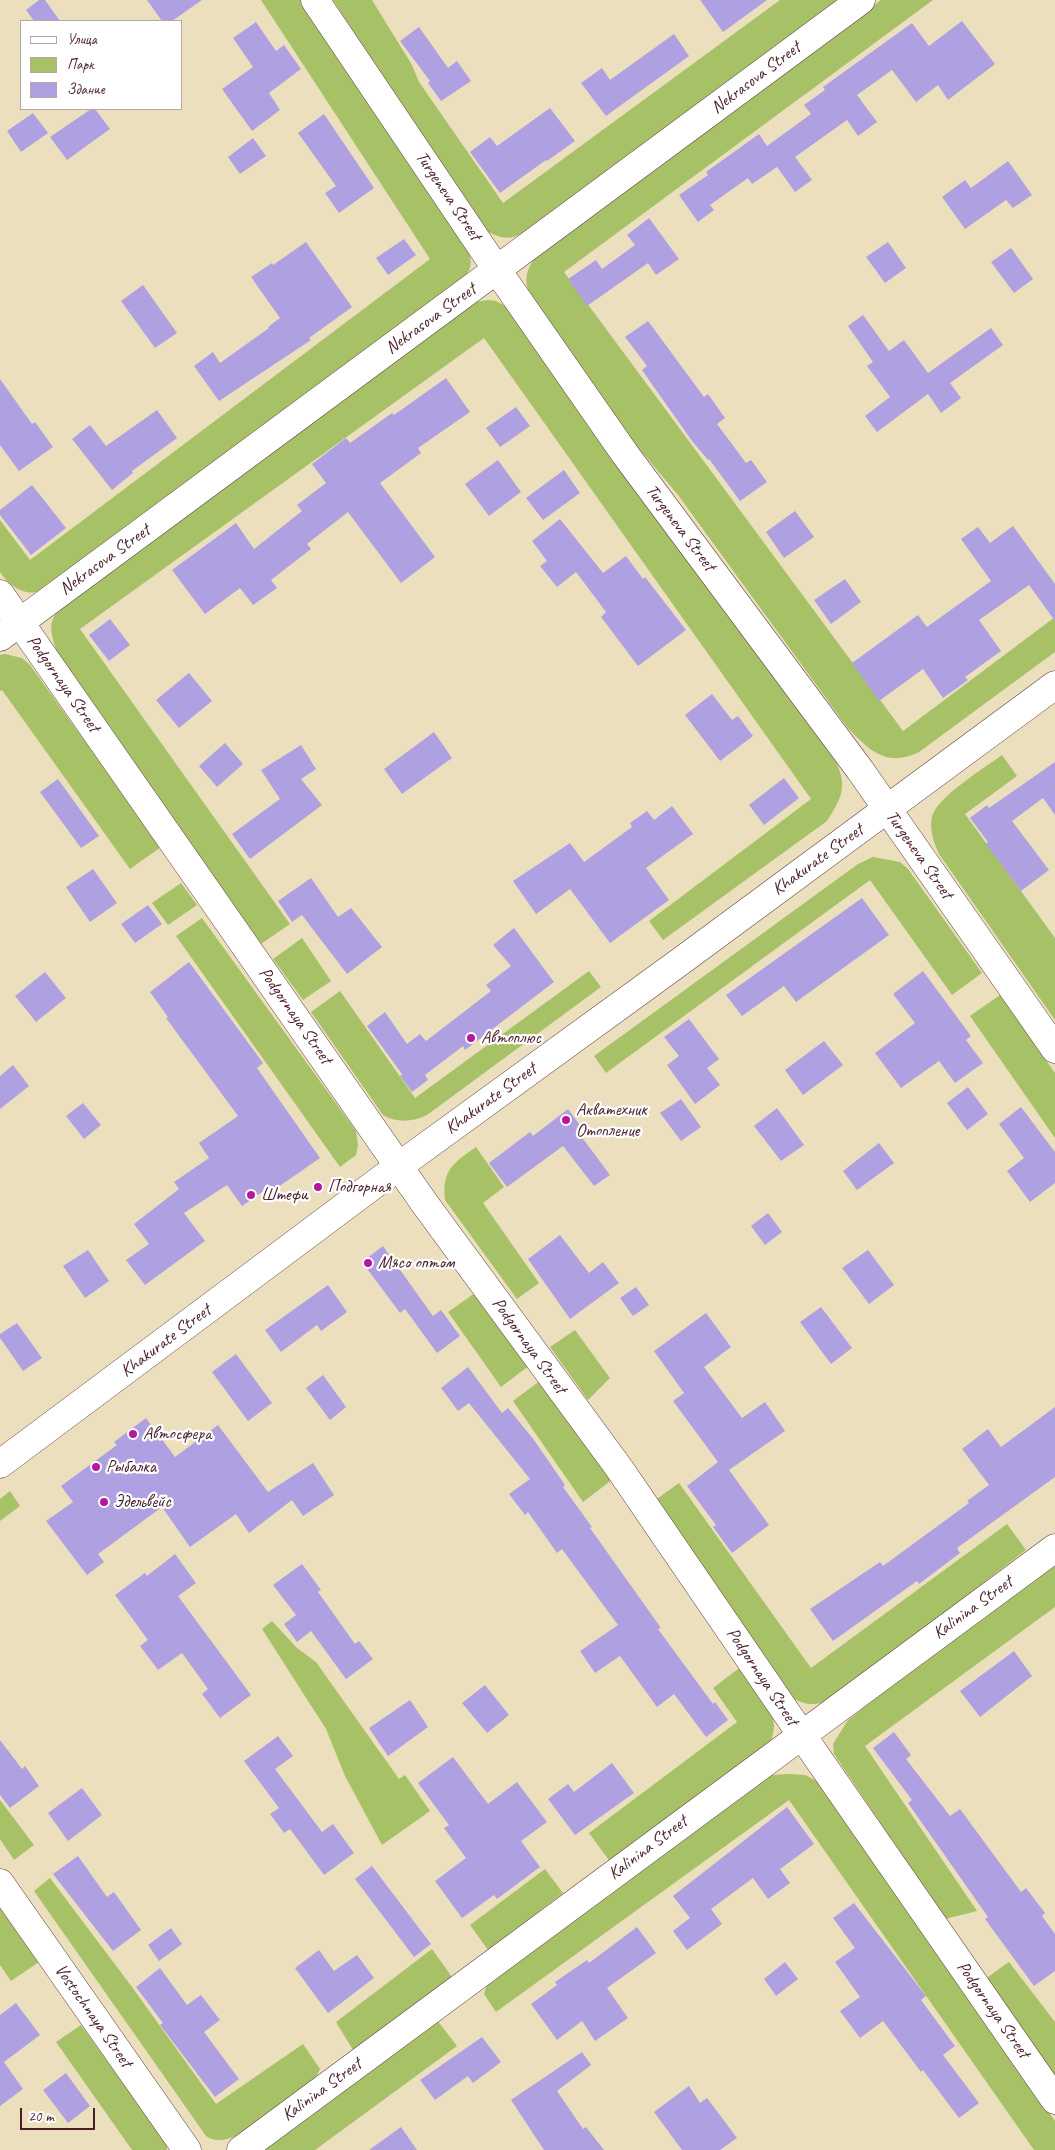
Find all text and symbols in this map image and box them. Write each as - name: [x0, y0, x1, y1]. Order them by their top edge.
- legend: [20, 20, 182, 110]
- text: Улица: [67, 30, 97, 49]
- street label: Nekrasova Street: [707, 37, 805, 119]
- text: Парк: [67, 55, 94, 74]
- text: Здание: [67, 80, 105, 99]
- street label: Turgeneva Street: [410, 147, 486, 245]
- street label: Nekrasova Street: [381, 279, 481, 359]
- street label: Turgeneva Street: [640, 480, 720, 576]
- street label: Nekrasova Street: [55, 520, 155, 600]
- street label: Podgornaya Street: [22, 631, 104, 737]
- street label: Turgeneva Street: [881, 807, 957, 903]
- street label: Khakurate Street: [768, 820, 868, 900]
- street label: Podgornaya Street: [254, 963, 336, 1069]
- place label: Автоплюс: [481, 1027, 541, 1049]
- marker: Автоплюс: [465, 1032, 477, 1044]
- street label: Khakurate Street: [441, 1059, 541, 1139]
- place label: Акватехник Отопление: [576, 1099, 647, 1142]
- marker: Акватехник Отопление: [560, 1114, 572, 1126]
- place label: Подгорная: [328, 1176, 391, 1198]
- marker: Подгорная: [312, 1181, 324, 1193]
- place label: Штефи: [261, 1184, 308, 1206]
- marker: Штефи: [245, 1189, 257, 1201]
- place label: Мясо оптом: [378, 1252, 454, 1274]
- marker: Мясо оптом: [362, 1257, 374, 1269]
- street label: Podgornaya Street: [487, 1294, 571, 1398]
- street label: Khakurate Street: [116, 1300, 216, 1382]
- place label: Автосфера: [143, 1423, 211, 1445]
- marker: Автосфера: [127, 1428, 139, 1440]
- place label: Рыбалка: [106, 1456, 156, 1478]
- marker: Рыбалка: [90, 1461, 102, 1473]
- place label: Эдельвейс: [114, 1491, 171, 1513]
- marker: Эдельвейс: [98, 1496, 110, 1508]
- street label: Kalinina Street: [929, 1572, 1017, 1644]
- street label: Podgornaya Street: [721, 1624, 803, 1730]
- street label: Kalinina Street: [604, 1811, 692, 1885]
- street label: Podgornaya Street: [952, 1957, 1034, 2063]
- street label: Vostochnaya Street: [49, 1960, 137, 2072]
- street label: Kalinina Street: [278, 2054, 366, 2126]
- scale bar: [22, 2098, 98, 2130]
- text: 20 m: [28, 2107, 54, 2126]

